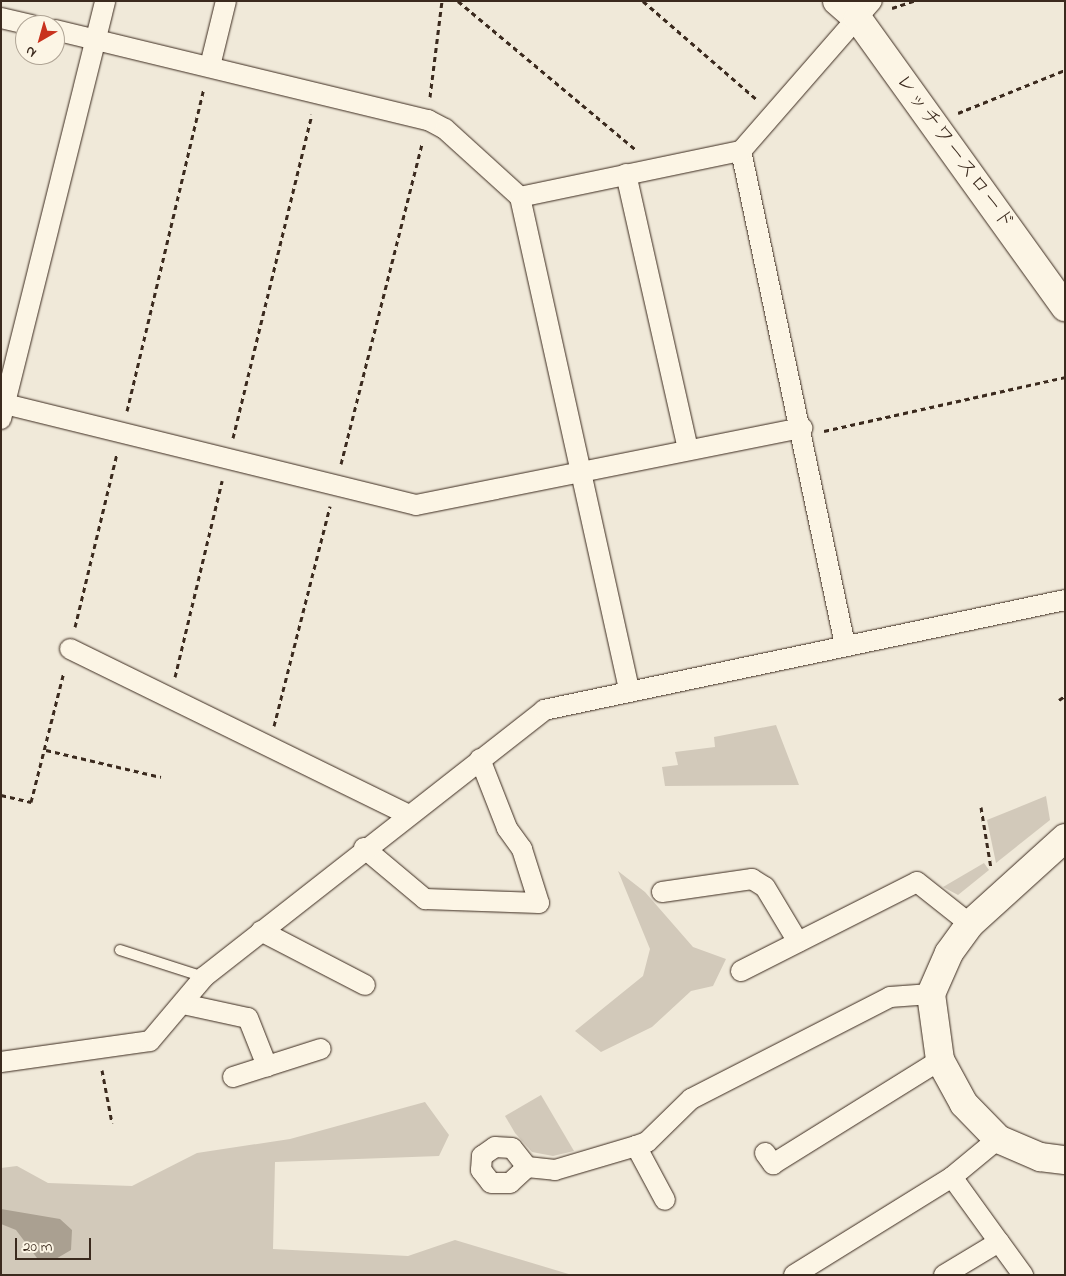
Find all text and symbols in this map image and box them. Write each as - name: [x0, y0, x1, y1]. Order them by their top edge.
- north arrow: [15, 15, 65, 65]
- text: N: [21, 40, 41, 63]
- street label: レッチワースロード: [888, 68, 1020, 236]
- scale bar: [18, 1228, 94, 1260]
- text: 20 m: [23, 1236, 52, 1258]

